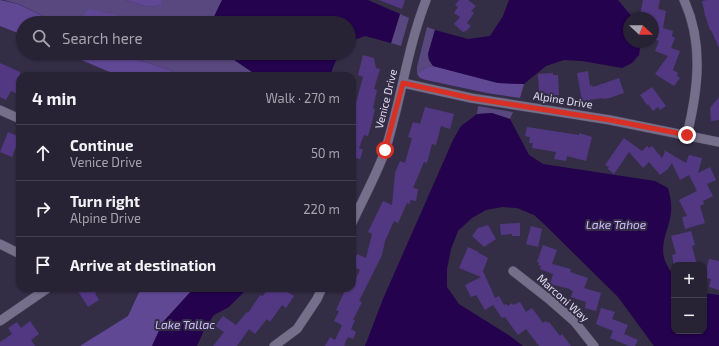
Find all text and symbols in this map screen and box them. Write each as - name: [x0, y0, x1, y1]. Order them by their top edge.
- north arrow: [623, 12, 659, 48]
- search box: [16, 16, 356, 60]
- icon: search: [30, 27, 52, 49]
- text: Search here: [62, 29, 143, 47]
- street label: Venice Drive: [372, 68, 399, 130]
- text: 4 min: [32, 88, 76, 108]
- street label: Alpine Drive: [532, 88, 594, 111]
- text: Walk · 270 m: [265, 90, 340, 106]
- route end: [678, 126, 696, 144]
- text: Continue: [70, 136, 133, 154]
- route start: [376, 141, 394, 159]
- icon: ahead: [32, 142, 54, 164]
- text: 50 m: [311, 145, 340, 161]
- text: Venice Drive: [70, 154, 142, 170]
- text: Turn right: [70, 192, 140, 210]
- icon: right: [32, 198, 54, 220]
- text: 220 m: [303, 201, 340, 217]
- text: Alpine Drive: [70, 210, 141, 226]
- water label: Lake Tahoe: [586, 217, 647, 231]
- icon: arrive: [32, 254, 54, 276]
- text: Arrive at destination: [70, 256, 216, 274]
- map controls: [671, 262, 707, 334]
- button: +: [671, 262, 707, 298]
- street label: Marconi Way: [535, 271, 592, 324]
- button: −: [671, 298, 707, 334]
- water label: Lake Tallac: [155, 317, 215, 331]

